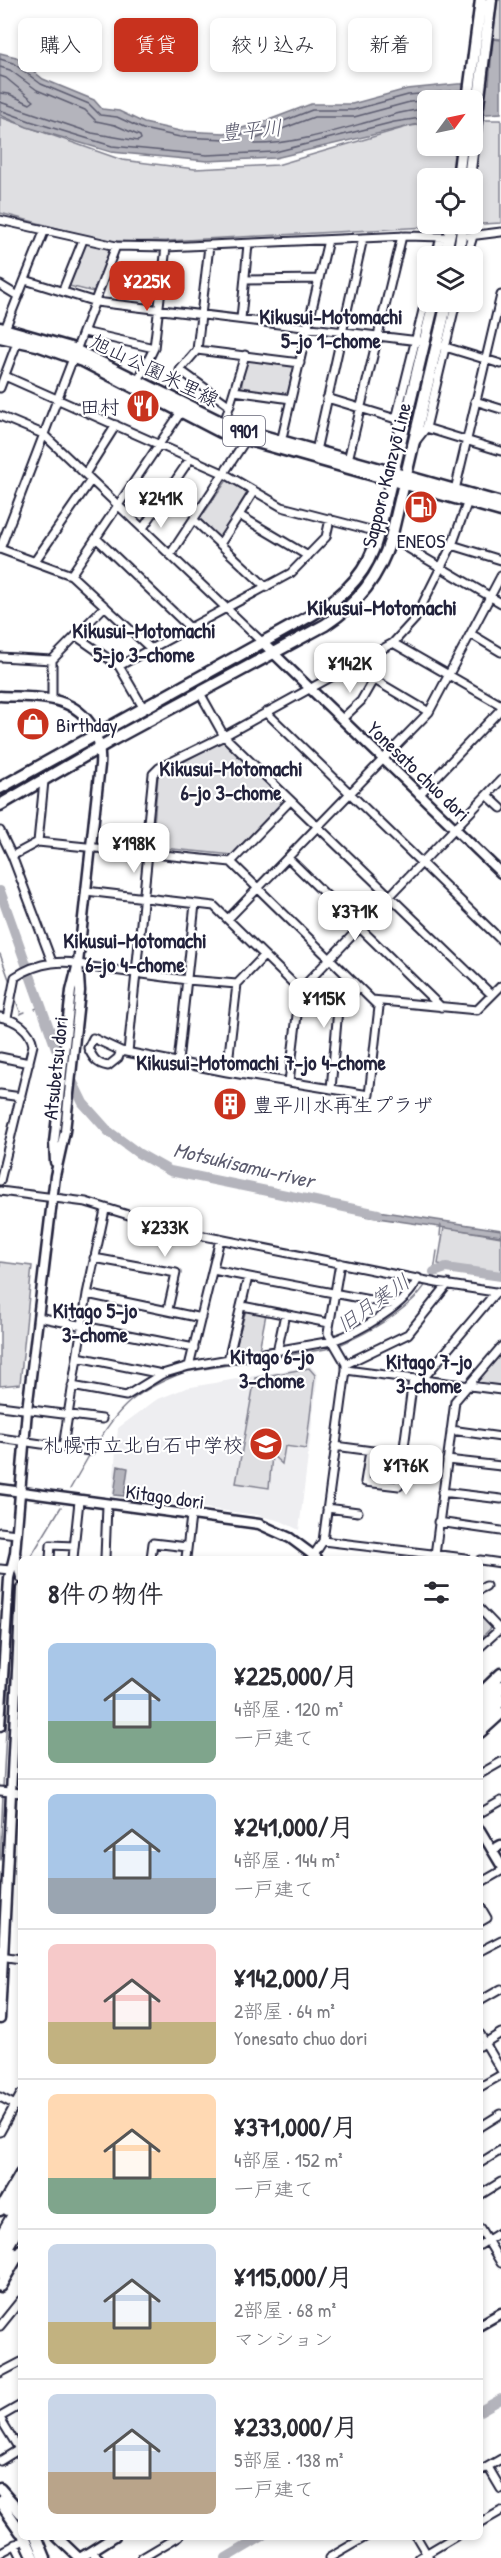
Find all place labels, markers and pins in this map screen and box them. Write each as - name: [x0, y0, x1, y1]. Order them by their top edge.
- pin: ¥225K: [105, 261, 189, 312]
- restaurant icon: 田村: [125, 388, 161, 424]
- place label: 田村: [80, 393, 120, 420]
- pin: ¥241K: [119, 478, 203, 529]
- fuel station icon: ENEOS: [403, 489, 439, 525]
- place label: ENEOS: [397, 527, 445, 554]
- pin: ¥142K: [308, 643, 392, 694]
- shop icon: Birthday: [15, 706, 51, 742]
- place label: Birthday: [56, 711, 118, 738]
- pin: ¥198K: [92, 823, 176, 874]
- pin: ¥371K: [313, 891, 397, 942]
- pin: ¥115K: [282, 978, 366, 1029]
- building icon: 豊平川水再生プラザ: [212, 1086, 248, 1122]
- place label: 豊平川水再生プラザ: [253, 1091, 433, 1118]
- pin: ¥233K: [123, 1207, 207, 1258]
- school or university icon: 札幌市立北白石中学校: [248, 1426, 284, 1462]
- place label: 札幌市立北白石中学校: [43, 1431, 243, 1458]
- pin: ¥176K: [364, 1445, 448, 1496]

